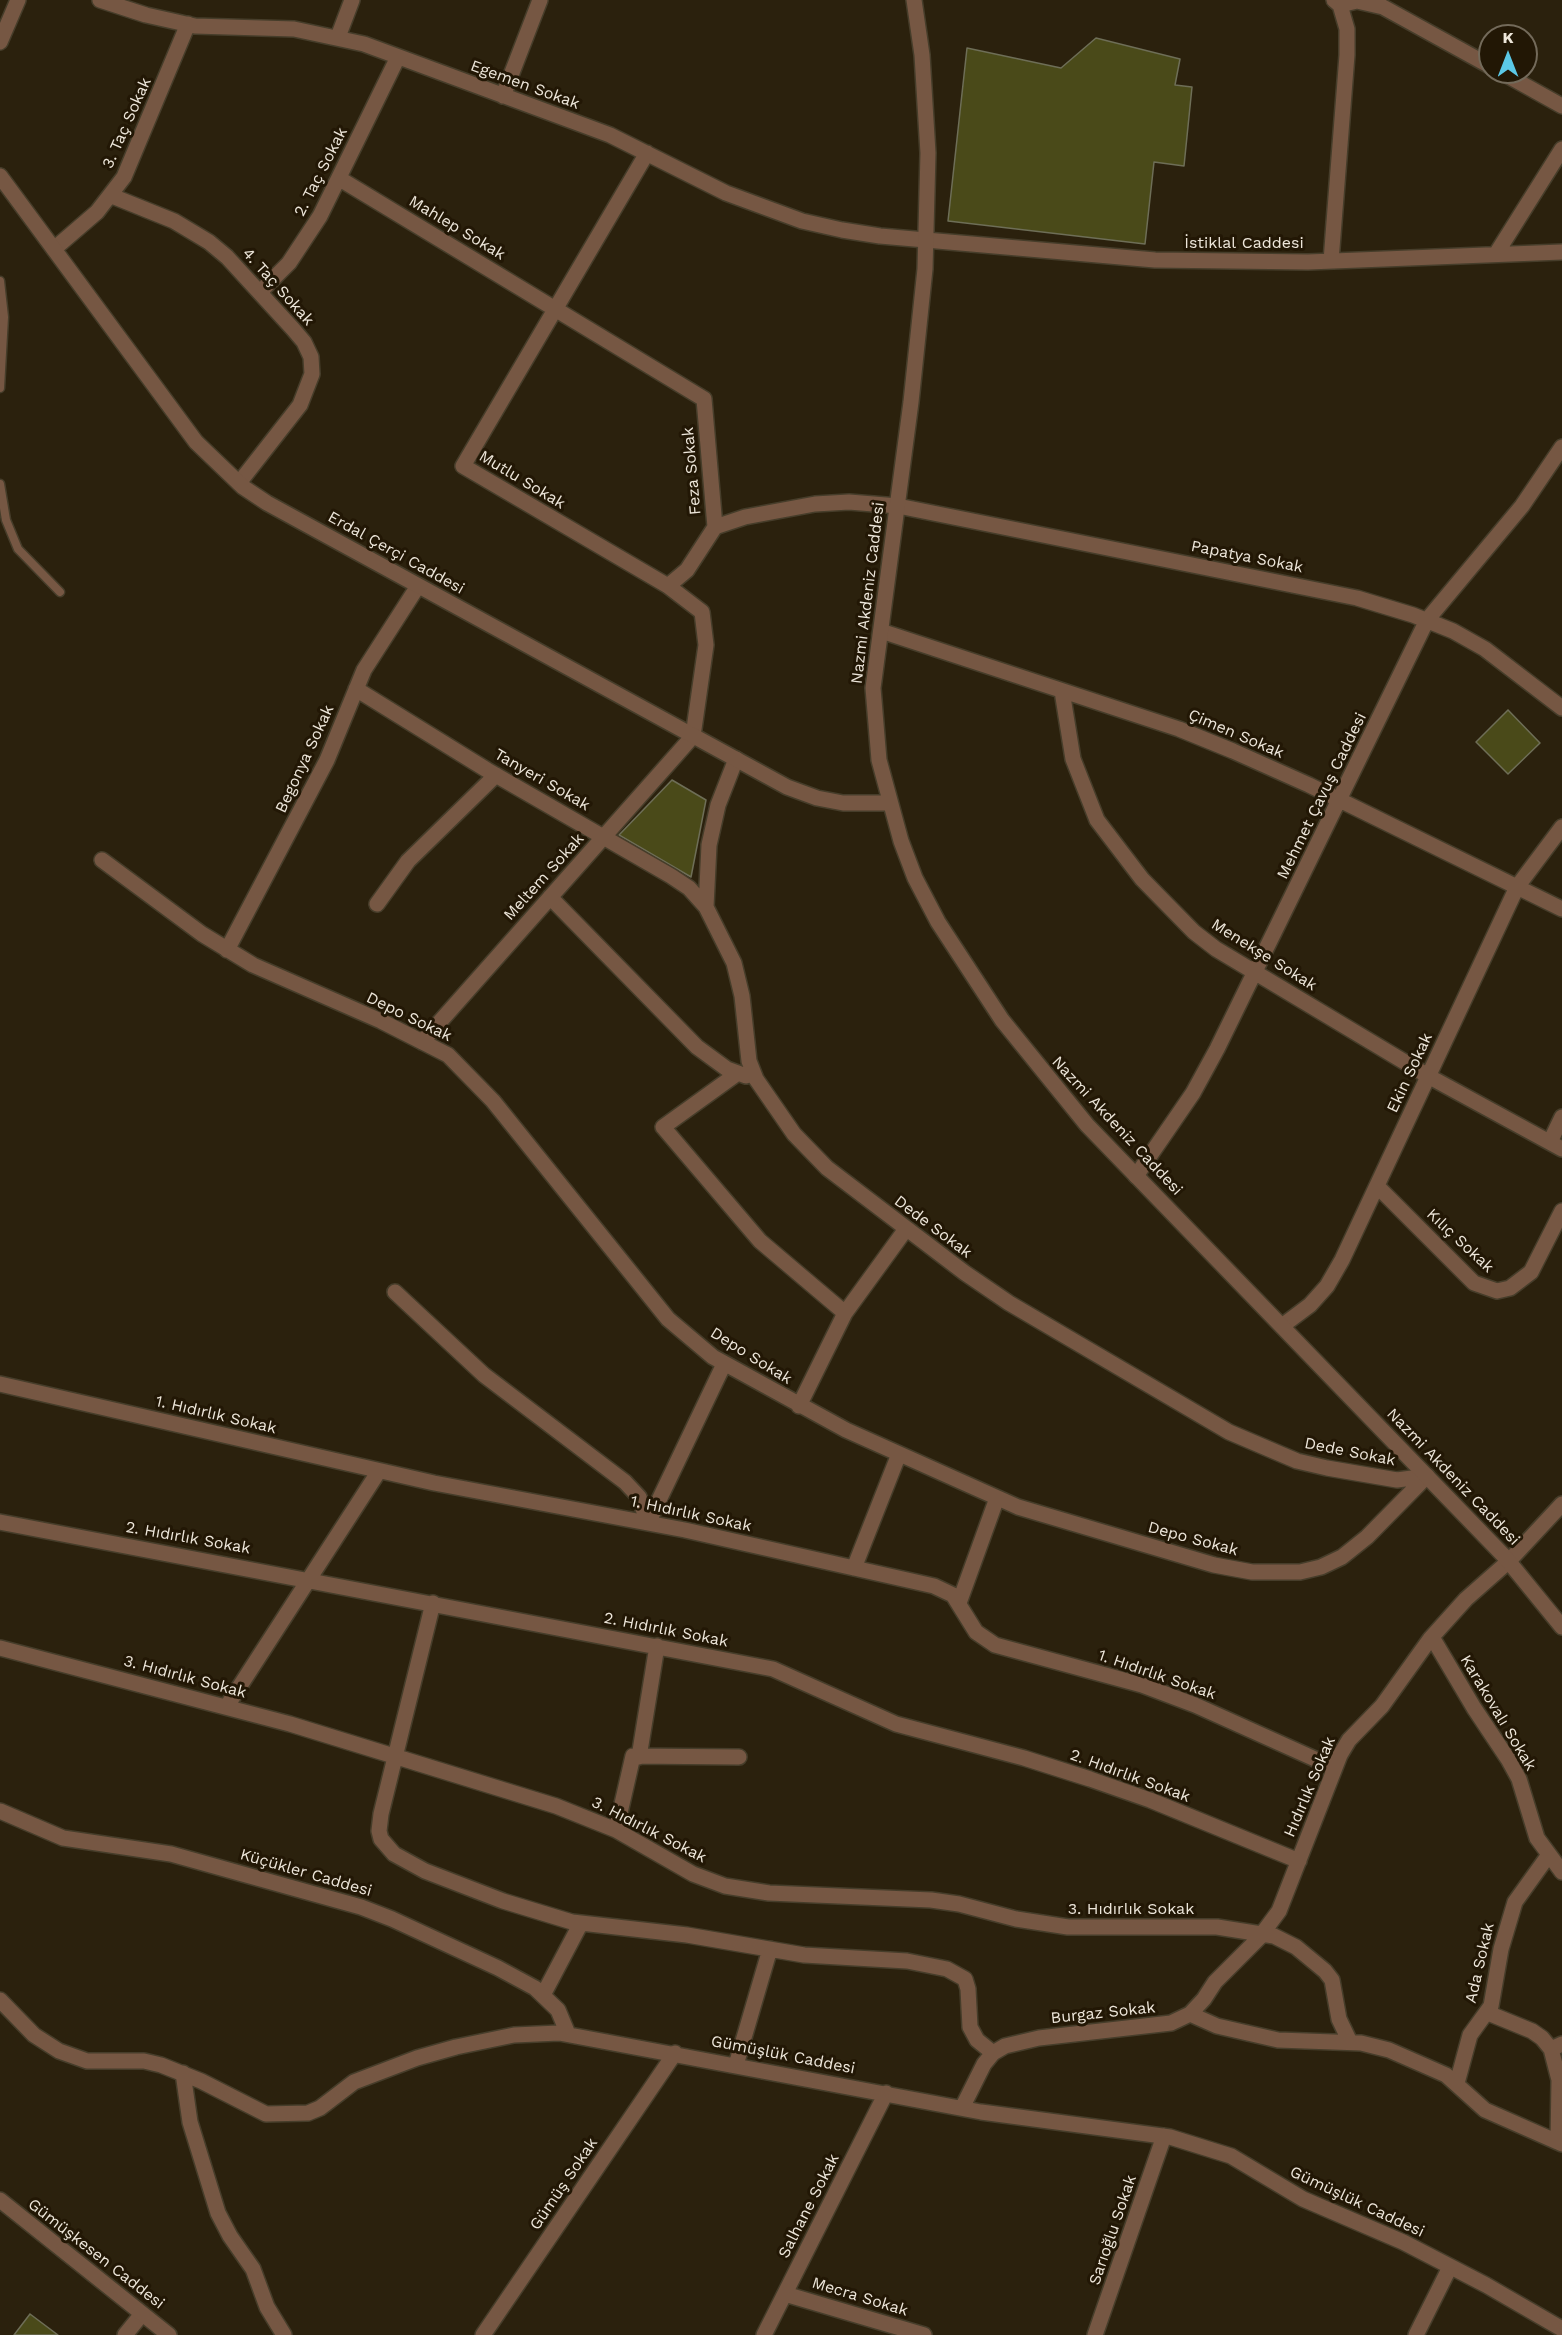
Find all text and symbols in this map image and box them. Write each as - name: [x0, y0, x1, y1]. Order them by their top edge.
- north arrow: [1478, 24, 1538, 84]
- text: K: [1502, 28, 1514, 47]
- street label: Egemen Sokak: [468, 56, 582, 114]
- street label: 3. Taç Sokak: [98, 75, 156, 171]
- street label: 2. Taç Sokak: [290, 124, 352, 220]
- street label: Mahlep Sokak: [405, 192, 509, 264]
- street label: İstiklal Caddesi: [1184, 233, 1304, 253]
- street label: 4. Taç Sokak: [238, 244, 318, 330]
- street label: Feza Sokak: [679, 426, 705, 516]
- street label: Mutlu Sokak: [475, 447, 569, 513]
- street label: Nazmi Akdeniz Caddesi: [847, 501, 889, 685]
- street label: Erdal Çerçi Caddesi: [324, 507, 468, 599]
- street label: Papatya Sokak: [1189, 537, 1305, 577]
- street label: Begonya Sokak: [272, 702, 338, 816]
- street label: Çimen Sokak: [1185, 705, 1287, 763]
- street label: Mehmet Çavuş Caddesi: [1273, 710, 1371, 882]
- street label: Tanyeri Sokak: [491, 745, 593, 815]
- street label: Meltem Sokak: [500, 829, 588, 925]
- street label: Menekşe Sokak: [1208, 915, 1320, 995]
- street label: Depo Sokak: [363, 988, 455, 1046]
- street label: Ekin Sokak: [1383, 1030, 1437, 1116]
- street label: Nazmi Akdeniz Caddesi: [1048, 1053, 1186, 1199]
- street label: Dede Sokak: [890, 1192, 976, 1262]
- street label: Kılıç Sokak: [1422, 1205, 1498, 1277]
- street label: Depo Sokak: [707, 1323, 795, 1389]
- street label: 1. Hıdırlık Sokak: [154, 1392, 278, 1438]
- street label: Nazmi Akdeniz Caddesi: [1383, 1405, 1523, 1549]
- street label: Dede Sokak: [1303, 1434, 1397, 1470]
- street label: 1. Hıdırlık Sokak: [629, 1492, 753, 1536]
- street label: 2. Hıdırlık Sokak: [124, 1518, 252, 1558]
- street label: Depo Sokak: [1146, 1518, 1240, 1560]
- street label: 2. Hıdırlık Sokak: [602, 1609, 730, 1651]
- street label: 1. Hıdırlık Sokak: [1096, 1646, 1218, 1704]
- street label: 3. Hıdırlık Sokak: [121, 1651, 249, 1703]
- street label: Karakovalı Sokak: [1456, 1652, 1540, 1774]
- street label: Hıdırlık Sokak: [1280, 1734, 1340, 1840]
- street label: 2. Hıdırlık Sokak: [1067, 1745, 1193, 1807]
- street label: 3. Hıdırlık Sokak: [588, 1793, 710, 1867]
- street label: Küçükler Caddesi: [238, 1845, 374, 1901]
- street label: 3. Hıdırlık Sokak: [1068, 1899, 1194, 1919]
- street label: Ada Sokak: [1461, 1921, 1499, 2005]
- street label: Burgaz Sokak: [1050, 1998, 1156, 2028]
- street label: Gümüşlük Caddesi: [709, 2032, 857, 2078]
- street label: Gümüş Sokak: [526, 2134, 602, 2234]
- street label: Salhane Sokak: [774, 2151, 844, 2261]
- street label: Gümüşlük Caddesi: [1287, 2162, 1427, 2242]
- street label: Sarıoğlu Sokak: [1085, 2172, 1141, 2288]
- street label: Gümüşkesen Caddesi: [24, 2195, 168, 2313]
- street label: Mecra Sokak: [810, 2273, 910, 2321]

